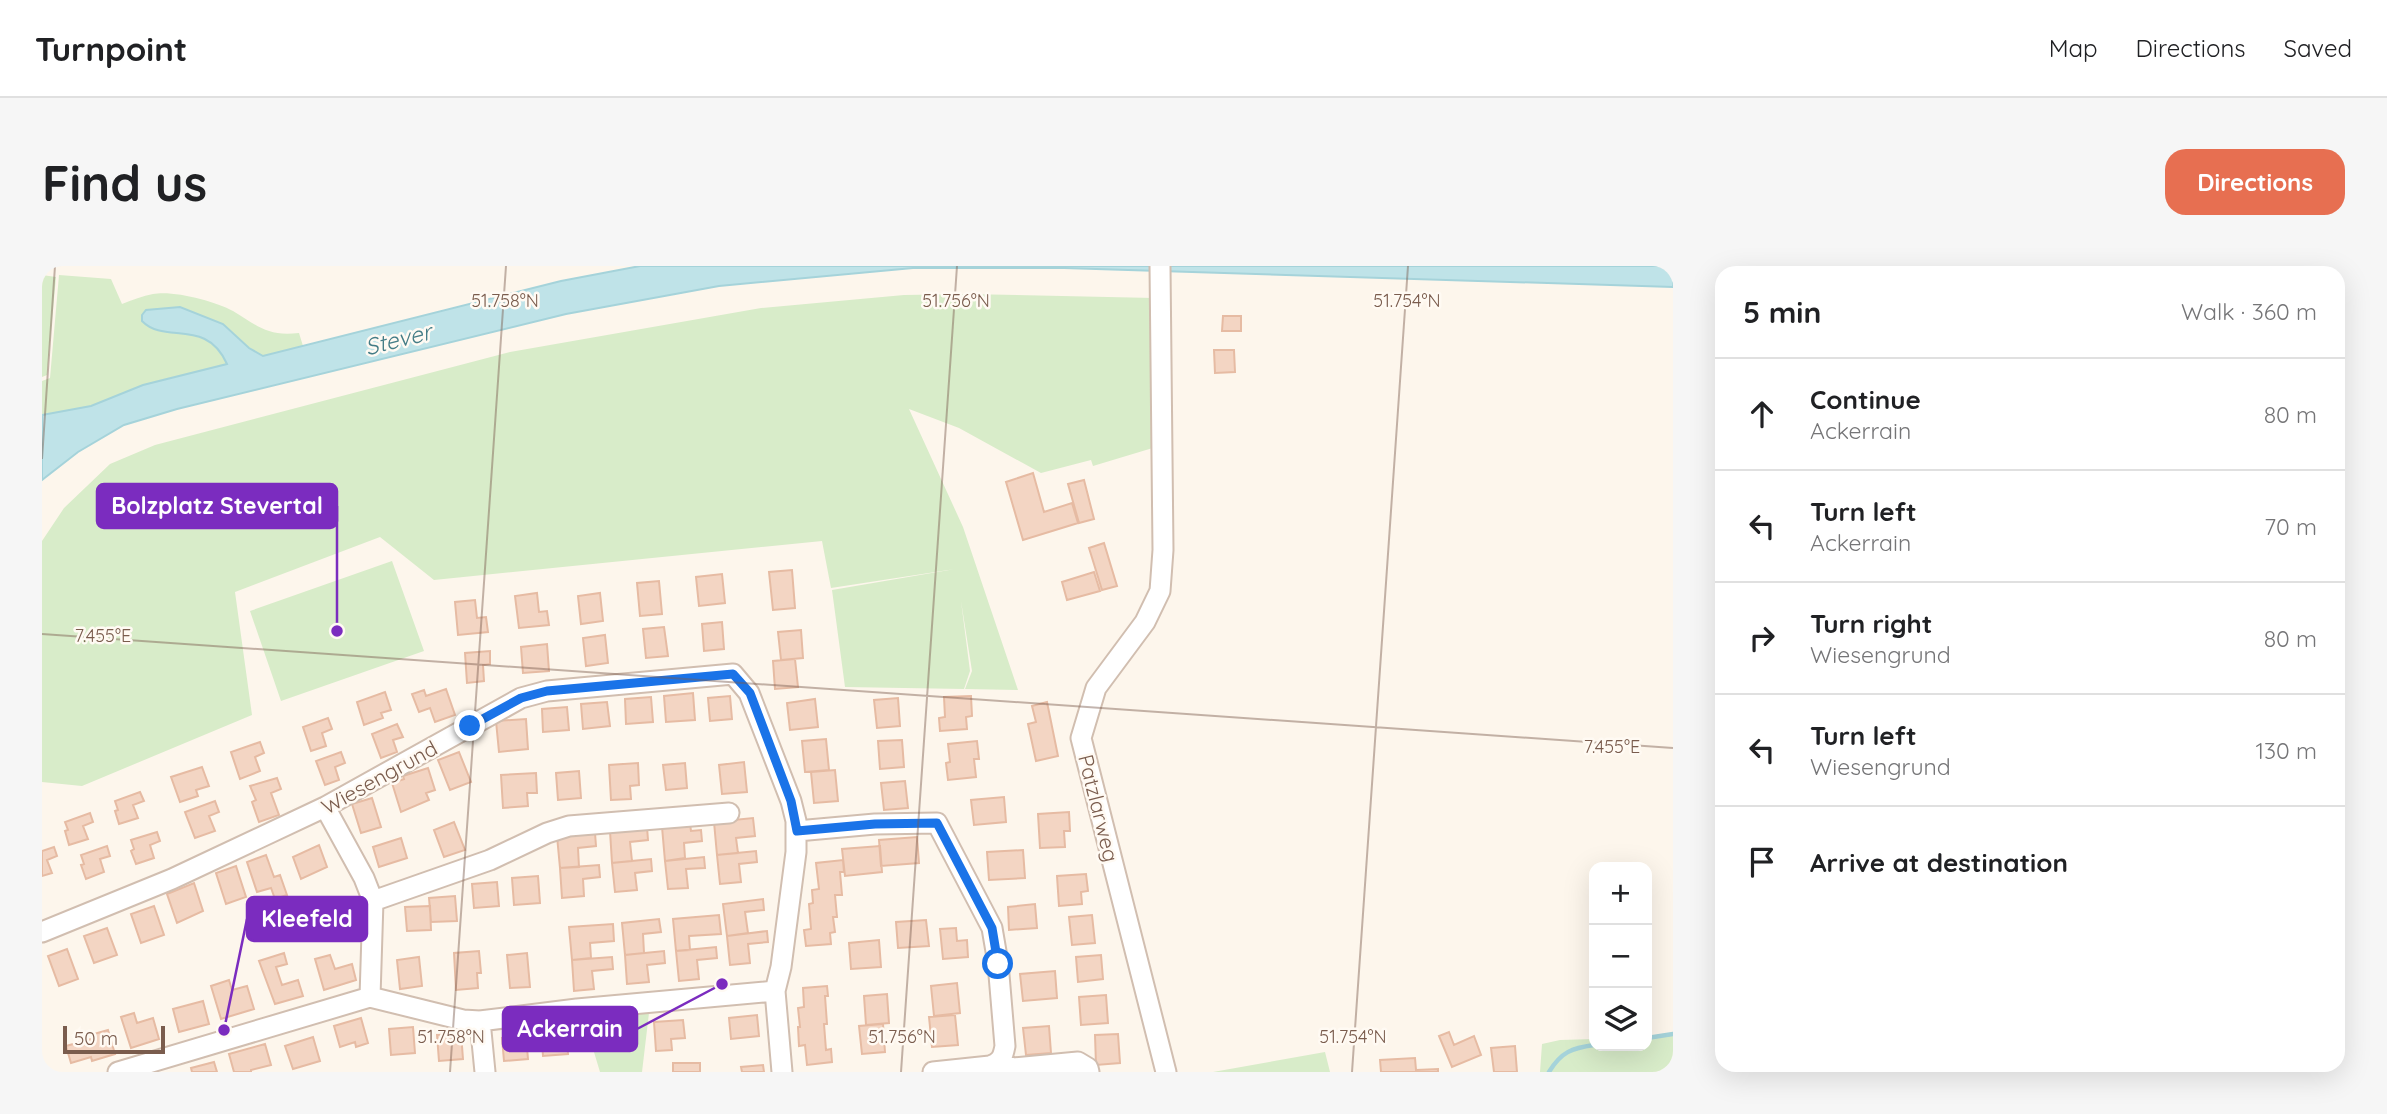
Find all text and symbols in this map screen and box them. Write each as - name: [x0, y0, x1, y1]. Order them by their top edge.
- text: Turnpoint: [35, 28, 187, 69]
- text: Map: [2049, 33, 2098, 63]
- text: Directions: [2136, 33, 2246, 63]
- text: Saved: [2284, 33, 2352, 63]
- button: Directions: [2165, 149, 2345, 215]
- text: Find us: [42, 152, 207, 213]
- text: 51.758°N: [471, 289, 539, 312]
- text: 51.756°N: [922, 289, 990, 312]
- text: 51.754°N: [1373, 289, 1441, 312]
- text: 5 min: [1743, 293, 1821, 331]
- text: Walk · 360 m: [2181, 297, 2317, 326]
- water label: Stever: [362, 316, 437, 361]
- text: Continue: [1810, 383, 1921, 416]
- icon: ahead: [1743, 395, 1781, 433]
- text: 80 m: [2264, 400, 2317, 429]
- text: Ackerrain: [1810, 416, 1911, 445]
- callout: Bolzplatz Stevertal: [97, 484, 337, 528]
- text: Bolzplatz Stevertal: [111, 491, 323, 520]
- text: Turn left: [1810, 495, 1917, 528]
- icon: left: [1743, 507, 1781, 545]
- text: 70 m: [2264, 512, 2317, 541]
- text: Ackerrain: [1810, 528, 1911, 557]
- text: Turn right: [1810, 607, 1932, 640]
- icon: right: [1743, 619, 1781, 657]
- text: 7.455°E: [75, 624, 131, 647]
- text: 80 m: [2264, 624, 2317, 653]
- text: Wiesengrund: [1810, 640, 1951, 669]
- route end: [454, 710, 485, 741]
- text: Turn left: [1810, 719, 1917, 752]
- icon: left: [1743, 731, 1781, 769]
- street label: Wiesengrund: [317, 734, 441, 820]
- text: 7.455°E: [1584, 735, 1640, 758]
- text: 130 m: [2255, 736, 2317, 765]
- street label: Patzlarweg: [1073, 752, 1125, 864]
- text: Wiesengrund: [1810, 752, 1951, 781]
- icon: arrive: [1743, 843, 1781, 881]
- text: Arrive at destination: [1810, 846, 2068, 879]
- map controls: [1589, 862, 1652, 1051]
- button: +: [1589, 862, 1652, 925]
- callout: Kleefeld: [247, 897, 367, 941]
- text: Kleefeld: [261, 904, 353, 933]
- button: −: [1589, 925, 1652, 988]
- route start: [982, 948, 1013, 979]
- button: layers: [1589, 988, 1652, 1051]
- callout: Ackerrain: [503, 1007, 637, 1051]
- text: Ackerrain: [517, 1014, 623, 1043]
- scale bar: [63, 1023, 164, 1055]
- text: 51.758°N: [417, 1025, 485, 1048]
- text: 51.756°N: [868, 1025, 936, 1048]
- text: 51.754°N: [1319, 1025, 1387, 1048]
- text: 50 m: [74, 1026, 118, 1050]

